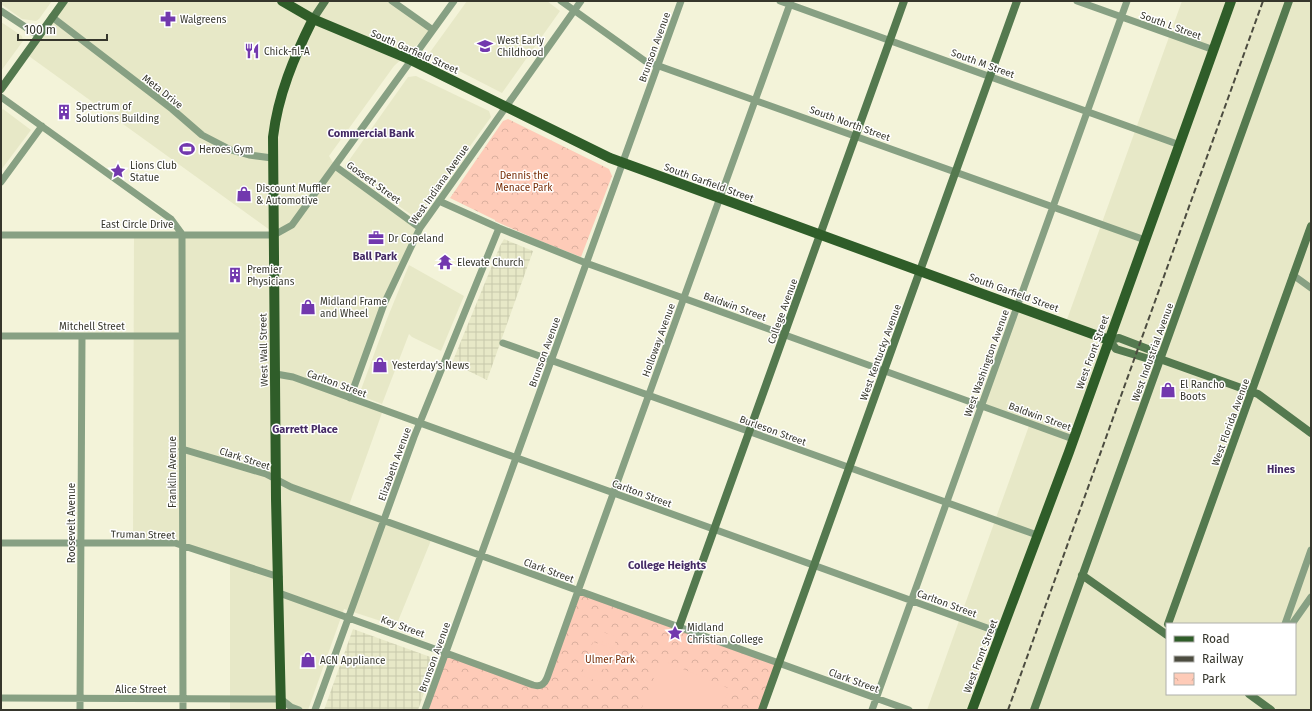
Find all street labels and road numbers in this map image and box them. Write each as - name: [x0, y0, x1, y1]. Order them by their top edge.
- street label: South L Street: [1139, 9, 1203, 43]
- street label: Brunson Avenue: [637, 11, 673, 84]
- street label: South Garfield Street: [369, 27, 461, 77]
- street label: South M Street: [949, 47, 1016, 81]
- street label: Meta Drive: [140, 72, 185, 111]
- street label: South North Street: [808, 104, 892, 144]
- street label: West Indiana Avenue: [408, 142, 472, 227]
- street label: Gossett Street: [344, 159, 403, 207]
- street label: South Garfield Street: [662, 161, 756, 205]
- street label: East Circle Drive: [101, 219, 173, 231]
- street label: South Garfield Street: [967, 271, 1061, 315]
- street label: College Avenue: [766, 277, 800, 346]
- street label: Baldwin Street: [702, 290, 768, 324]
- street label: West Industrial Avenue: [1129, 301, 1176, 403]
- street label: Holloway Avenue: [640, 302, 678, 379]
- street label: West Kentucky Avenue: [858, 303, 904, 402]
- street label: West Washington Avenue: [962, 308, 1012, 419]
- street label: West Wall Street: [257, 313, 271, 387]
- street label: West Front Street: [1074, 313, 1112, 391]
- street label: Brunson Avenue: [527, 316, 563, 389]
- street label: Mitchell Street: [59, 321, 125, 333]
- street label: Carlton Street: [305, 368, 369, 400]
- street label: West Florida Avenue: [1210, 377, 1252, 468]
- street label: Baldwin Street: [1007, 400, 1073, 434]
- street label: Burleson Street: [738, 413, 808, 449]
- street label: Elizabeth Avenue: [376, 426, 414, 503]
- street label: Franklin Avenue: [167, 436, 179, 508]
- street label: Clark Street: [218, 445, 272, 473]
- street label: Carlton Street: [610, 478, 674, 510]
- street label: Roosevelt Avenue: [66, 483, 78, 563]
- street label: Truman Street: [111, 528, 176, 542]
- street label: Clark Street: [522, 556, 576, 586]
- street label: Carlton Street: [915, 588, 979, 620]
- street label: Key Street: [379, 613, 427, 641]
- street label: West Front Street: [961, 618, 1001, 695]
- street label: Brunson Avenue: [417, 621, 453, 694]
- street label: Clark Street: [827, 666, 881, 696]
- street label: Alice Street: [115, 684, 167, 696]

